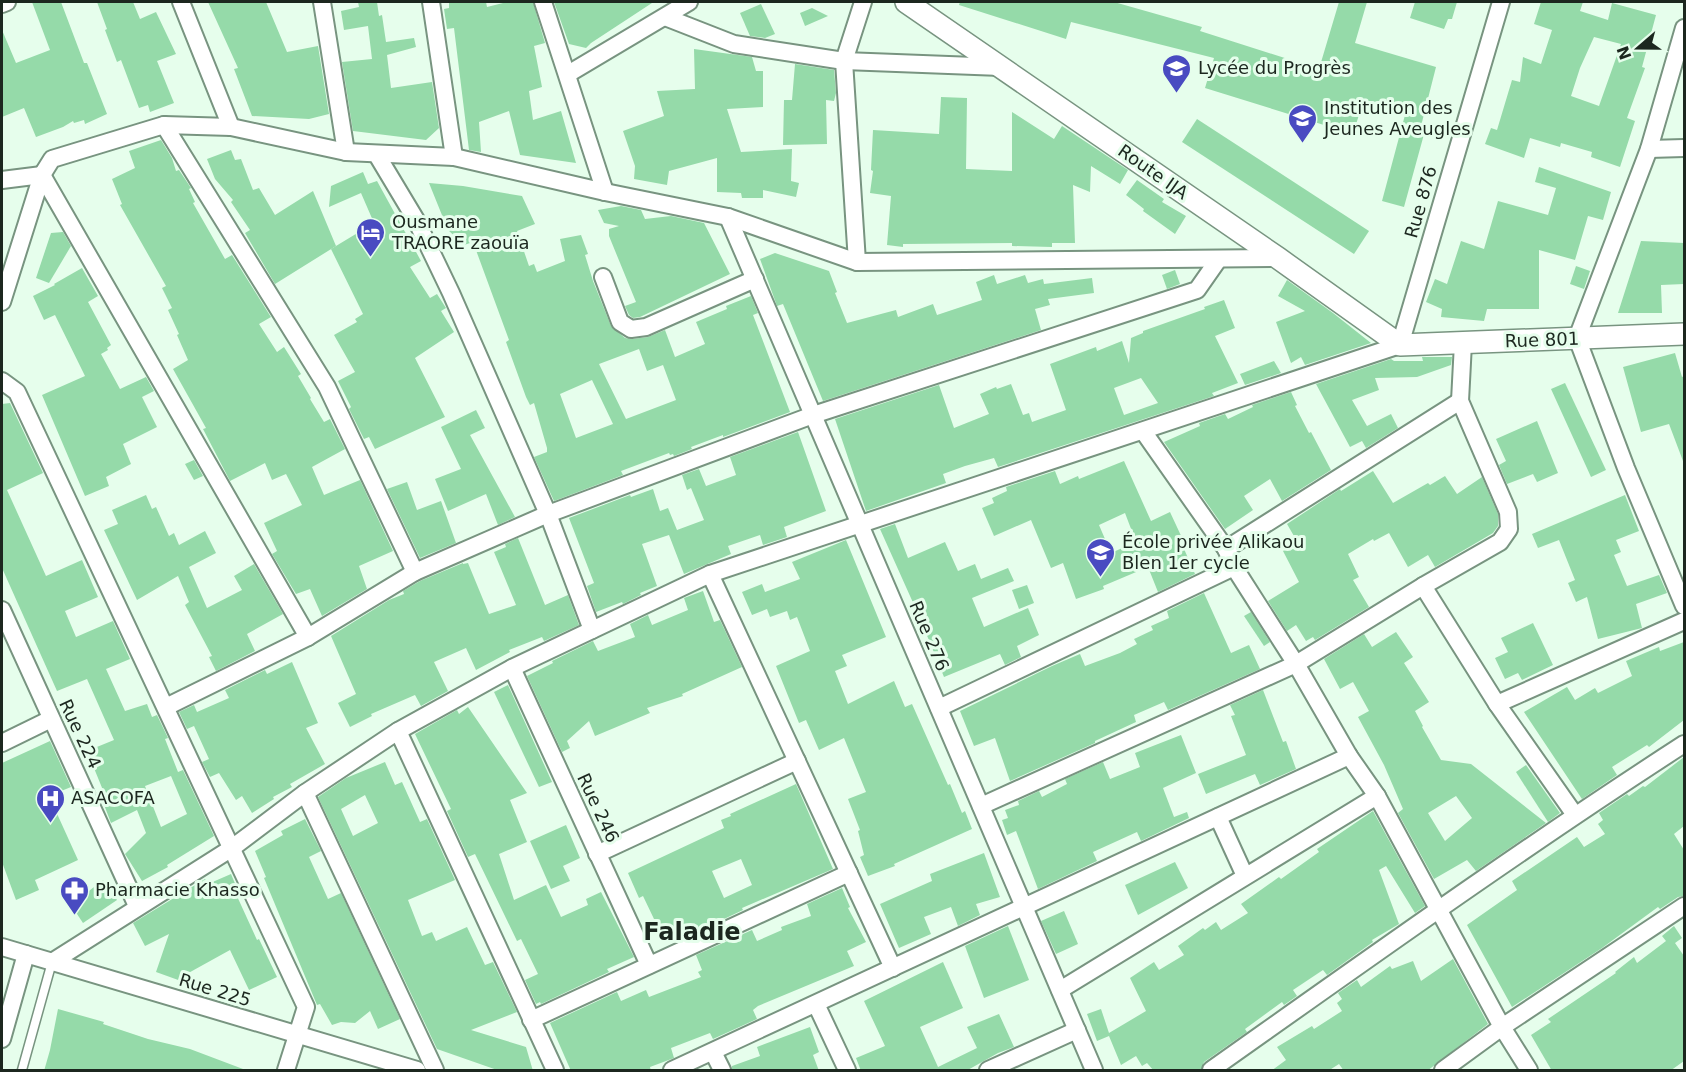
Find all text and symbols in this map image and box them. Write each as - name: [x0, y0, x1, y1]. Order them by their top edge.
- north arrow: [1608, 18, 1668, 78]
- text: N: [1613, 43, 1636, 63]
- school or university icon: Lycée du Progrès: [1161, 52, 1193, 94]
- place label: Lycée du Progrès: [1198, 57, 1351, 78]
- place label: Institution des Jeunes Aveugles: [1323, 97, 1471, 139]
- school or university icon: Institution des Jeunes Aveugles: [1287, 102, 1319, 144]
- street label: Route IJA: [1114, 140, 1193, 204]
- street label: Rue 876: [1400, 163, 1441, 240]
- place label: Ousmane TRAORE zaouïa: [391, 211, 529, 253]
- hotel icon: Ousmane TRAORE zaouïa: [355, 216, 387, 258]
- street label: Rue 801: [1505, 328, 1579, 351]
- place label: École privée Alikaou Blen 1er cycle: [1122, 531, 1304, 573]
- school or university icon: École privée Alikaou Blen 1er cycle: [1085, 536, 1117, 578]
- street label: Rue 276: [905, 598, 954, 674]
- street label: Rue 224: [55, 696, 106, 772]
- street label: Rue 246: [573, 770, 624, 846]
- hospital icon: ASACOFA: [34, 782, 66, 824]
- place label: ASACOFA: [71, 787, 156, 808]
- pharmacy icon: Pharmacie Khasso: [58, 874, 90, 916]
- place label: Pharmacie Khasso: [95, 879, 260, 900]
- district label: Faladie: [643, 918, 741, 946]
- street label: Rue 225: [177, 969, 254, 1010]

